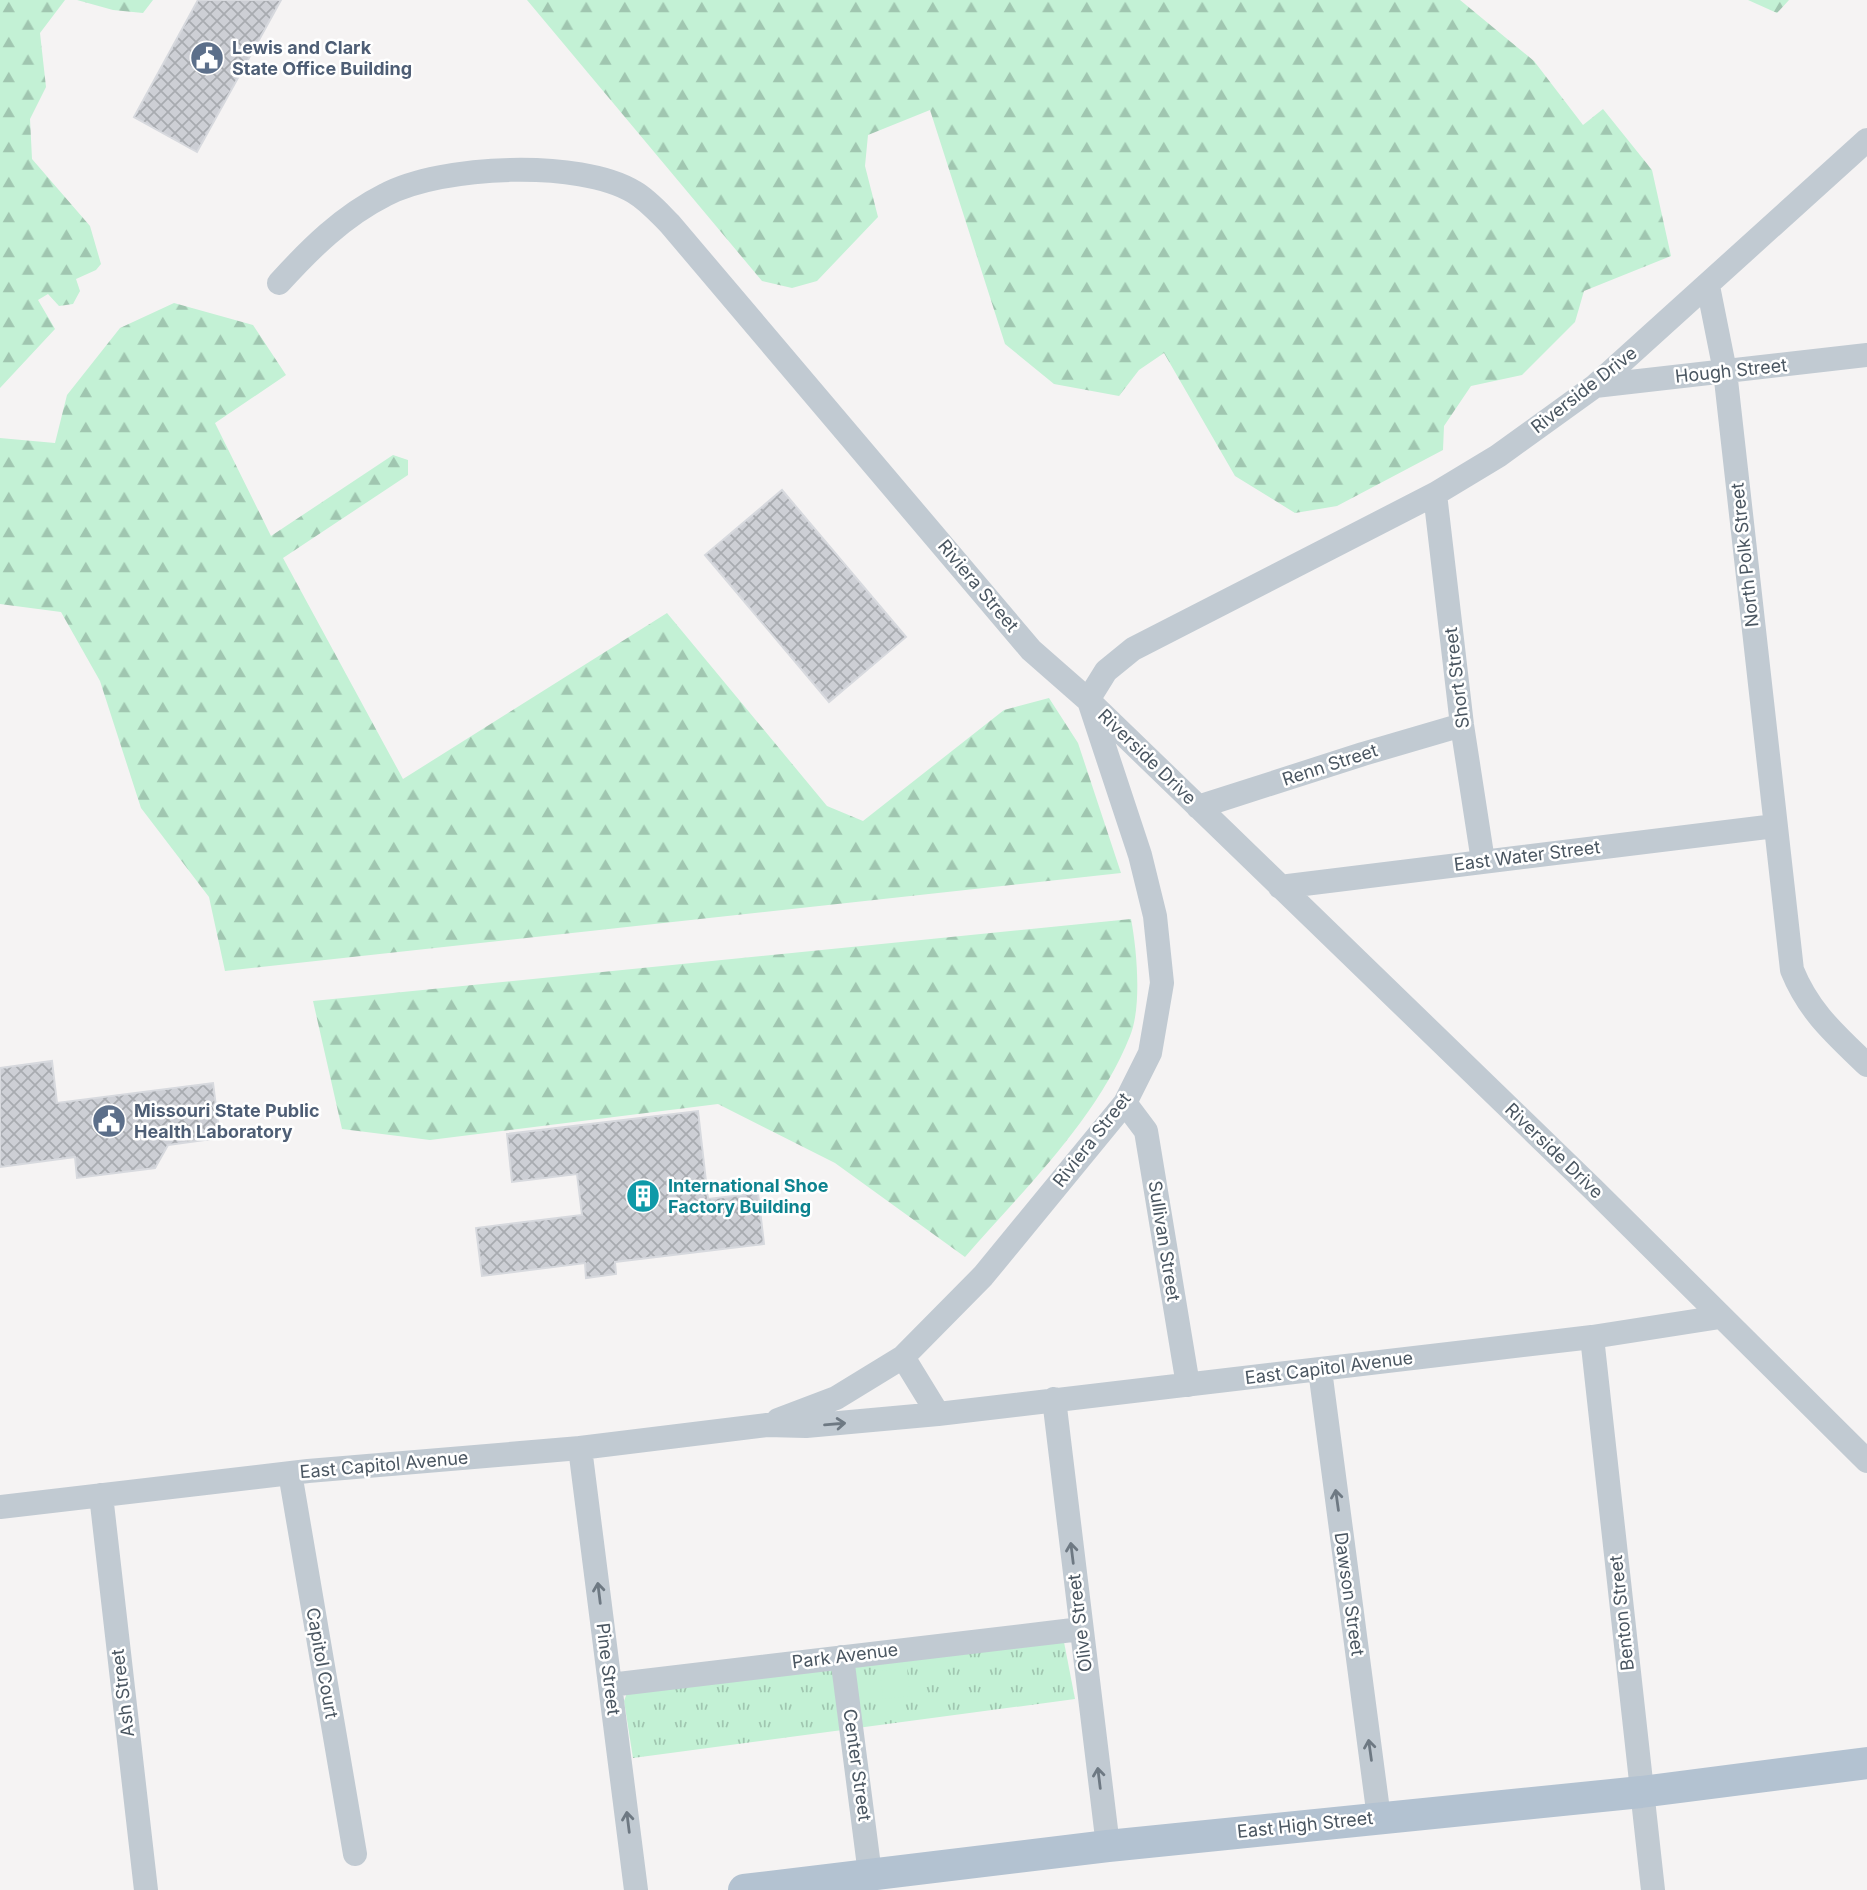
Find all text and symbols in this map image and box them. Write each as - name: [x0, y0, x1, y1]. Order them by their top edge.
- place label: Lewis and Clark State Office Building: [232, 37, 412, 79]
- public building icon: Lewis and Clark State Office Building: [188, 39, 226, 77]
- street label: Riverside Drive: [1527, 342, 1641, 437]
- street label: Hough Street: [1674, 354, 1788, 387]
- street label: North Polk Street: [1726, 482, 1763, 628]
- street label: Riviera Street: [934, 535, 1023, 636]
- street label: Short Street: [1440, 626, 1473, 730]
- street label: Riverside Drive: [1094, 705, 1201, 809]
- street label: Renn Street: [1280, 739, 1380, 790]
- street label: East Water Street: [1453, 836, 1601, 875]
- street label: Riviera Street: [1048, 1088, 1135, 1191]
- street label: Riverside Drive: [1501, 1099, 1608, 1203]
- place label: Missouri State Public Health Laboratory: [134, 1100, 320, 1142]
- public building icon: Missouri State Public Health Laboratory: [90, 1102, 128, 1140]
- place label: International Shoe Factory Building: [668, 1175, 829, 1217]
- building icon: International Shoe Factory Building: [624, 1177, 662, 1215]
- street label: Sullivan Street: [1145, 1179, 1184, 1303]
- street label: East Capitol Avenue: [1244, 1347, 1414, 1388]
- one-way arrow: [824, 1417, 846, 1430]
- street label: East Capitol Avenue: [299, 1447, 469, 1482]
- one-way arrow: [1330, 1489, 1343, 1512]
- street label: Dawson Street: [1330, 1531, 1369, 1657]
- one-way arrow: [1065, 1542, 1078, 1564]
- street label: Benton Street: [1605, 1554, 1638, 1672]
- street label: Olive Street: [1063, 1573, 1096, 1673]
- one-way arrow: [592, 1582, 605, 1605]
- street label: Capitol Court: [302, 1606, 343, 1720]
- street label: Pine Street: [592, 1622, 625, 1716]
- street label: Park Avenue: [791, 1639, 899, 1672]
- street label: Ash Street: [107, 1648, 138, 1738]
- street label: Center Street: [839, 1707, 876, 1823]
- one-way arrow: [1363, 1739, 1376, 1762]
- one-way arrow: [1093, 1768, 1106, 1790]
- street label: East High Street: [1236, 1807, 1374, 1842]
- one-way arrow: [621, 1811, 634, 1834]

